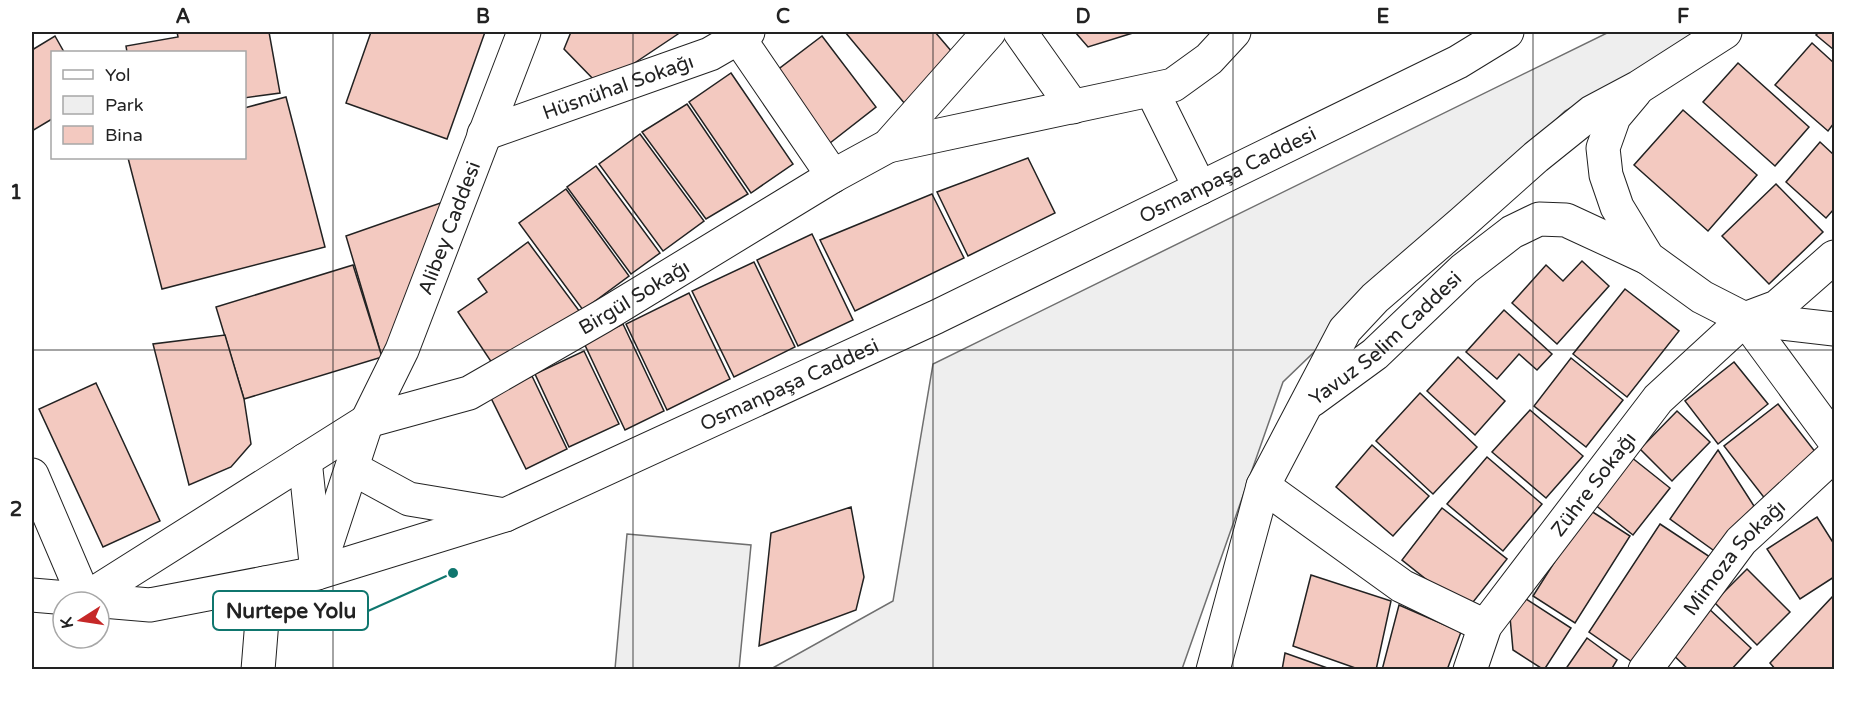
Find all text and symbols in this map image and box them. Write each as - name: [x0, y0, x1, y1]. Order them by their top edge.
- text: A: [176, 5, 191, 29]
- text: B: [476, 5, 490, 29]
- text: C: [776, 5, 790, 29]
- text: D: [1075, 5, 1091, 29]
- text: E: [1377, 5, 1390, 29]
- text: F: [1677, 5, 1689, 29]
- street label: Hüsnühal Sokağı: [539, 50, 697, 125]
- legend: [51, 51, 246, 159]
- text: Yol: [105, 64, 131, 86]
- text: Park: [105, 94, 144, 116]
- street label: Osmanpaşa Caddesi: [1136, 122, 1320, 229]
- text: Bina: [105, 124, 143, 146]
- street label: Alibey Caddesi: [413, 158, 486, 298]
- text: 1: [10, 181, 22, 205]
- street label: Birgül Sokağı: [575, 255, 694, 340]
- street label: Yavuz Selim Caddesi: [1305, 267, 1467, 411]
- street label: Osmanpaşa Caddesi: [697, 334, 883, 437]
- street label: Zühre Sokağı: [1547, 428, 1641, 542]
- street label: Mimoza Sokağı: [1679, 495, 1791, 620]
- text: 2: [10, 498, 22, 522]
- north arrow: [51, 590, 111, 650]
- callout: Nurtepe Yolu: [213, 591, 368, 630]
- text: Nurtepe Yolu: [226, 599, 356, 624]
- text: K: [56, 615, 78, 630]

